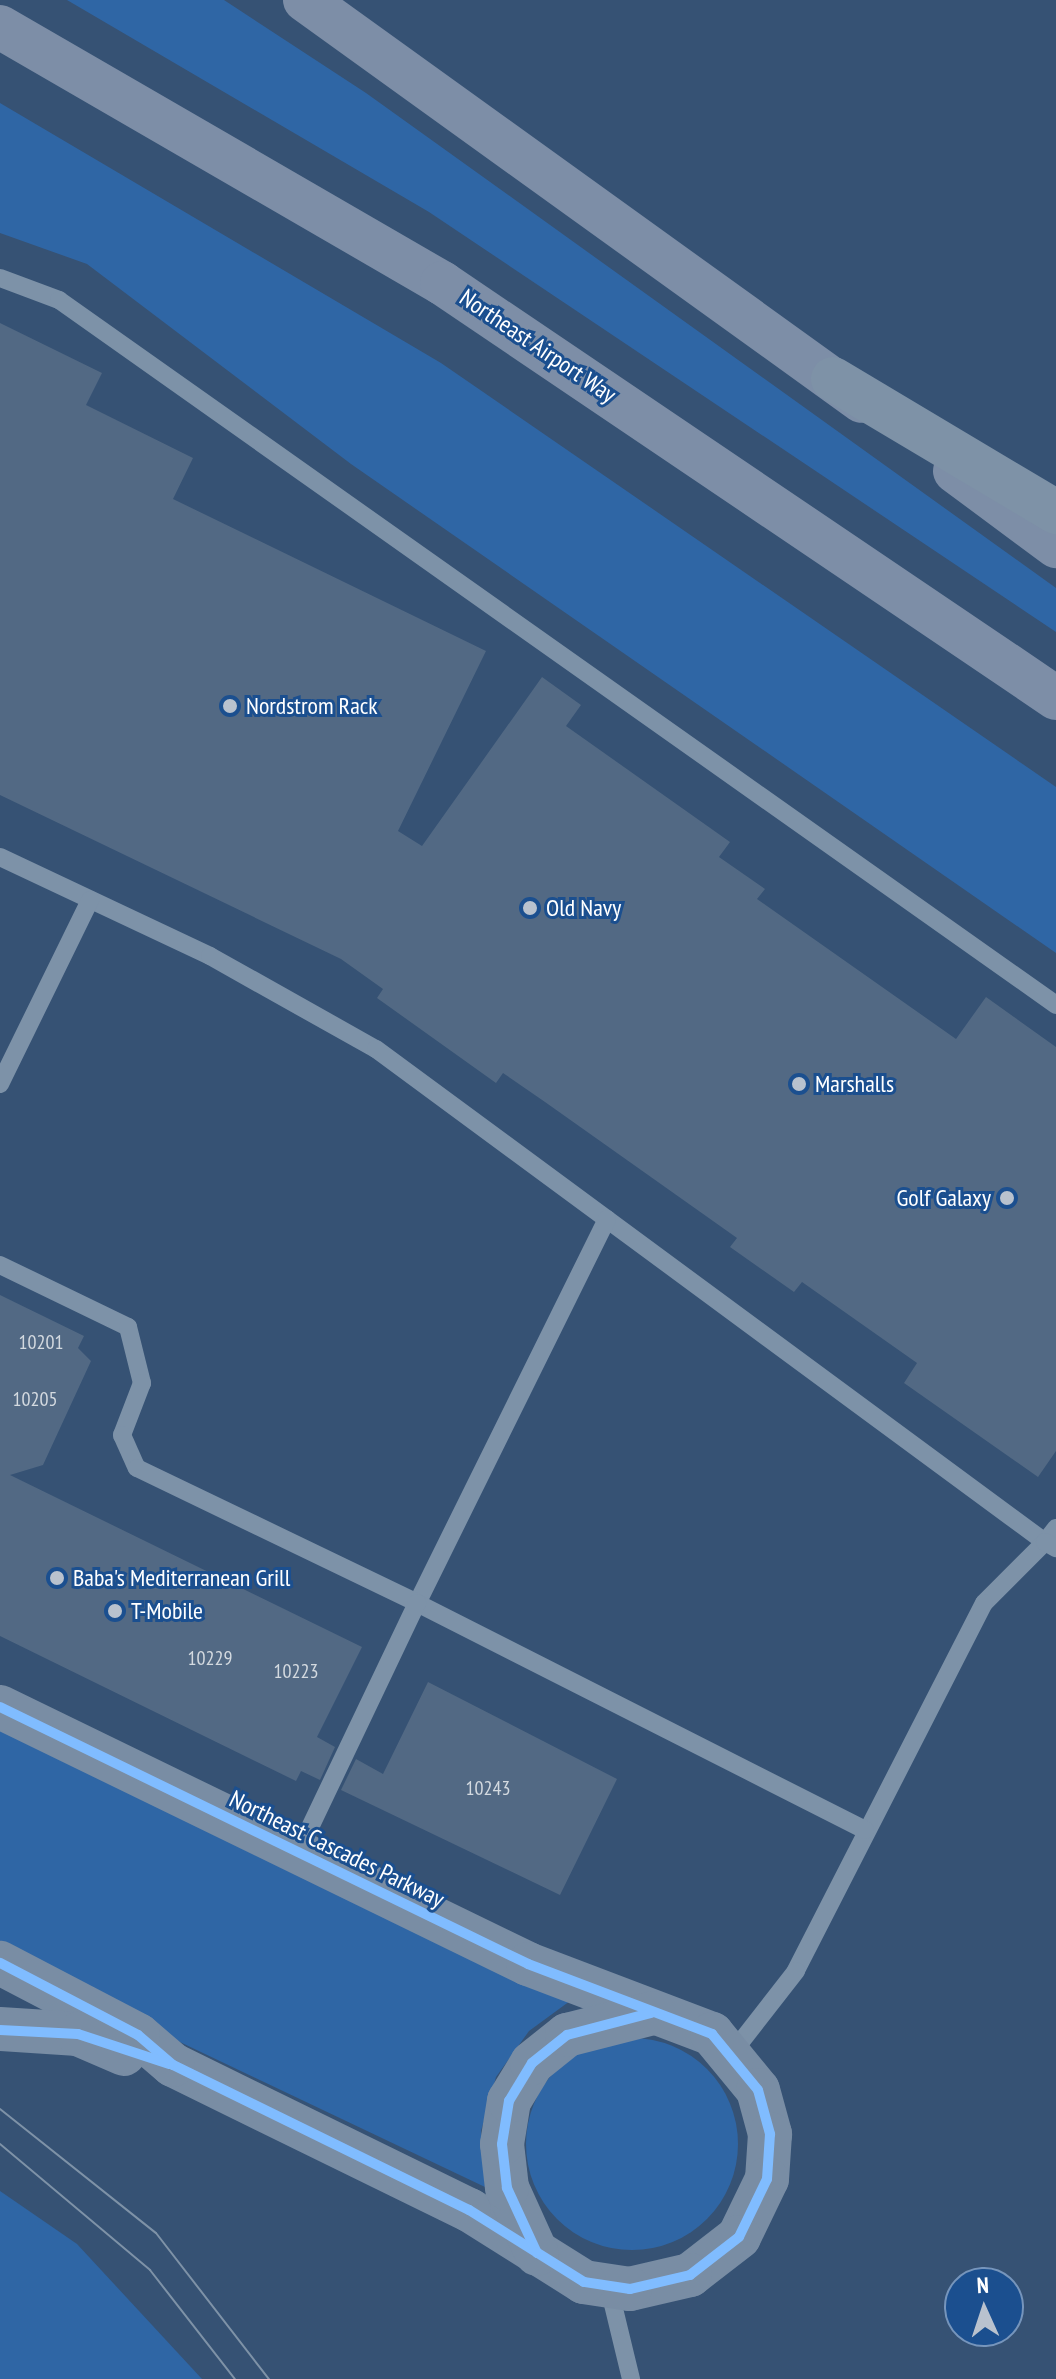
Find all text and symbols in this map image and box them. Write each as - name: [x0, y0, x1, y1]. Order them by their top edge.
- street label: Northeast Airport Way: [454, 283, 622, 409]
- place label: Nordstrom Rack: [246, 692, 378, 720]
- marker: Nordstrom Rack: [221, 697, 239, 715]
- place label: Old Navy: [546, 894, 621, 922]
- marker: Old Navy: [521, 899, 539, 917]
- place label: Marshalls: [815, 1070, 894, 1098]
- marker: Marshalls: [790, 1075, 808, 1093]
- place label: Golf Galaxy: [896, 1184, 991, 1212]
- marker: Golf Galaxy: [998, 1189, 1016, 1207]
- house number: 10201: [19, 1330, 63, 1354]
- house number: 10205: [13, 1387, 57, 1411]
- place label: Baba's Mediterranean Grill: [73, 1564, 290, 1592]
- marker: Baba's Mediterranean Grill: [48, 1569, 66, 1587]
- place label: T-Mobile: [131, 1597, 203, 1625]
- marker: T-Mobile: [106, 1602, 124, 1620]
- house number: 10229: [188, 1646, 232, 1670]
- house number: 10223: [274, 1659, 318, 1683]
- house number: 10243: [466, 1776, 510, 1800]
- street label: Northeast Cascades Parkway: [225, 1784, 449, 1914]
- north arrow: [944, 2267, 1024, 2347]
- text: N: [976, 2271, 990, 2299]

